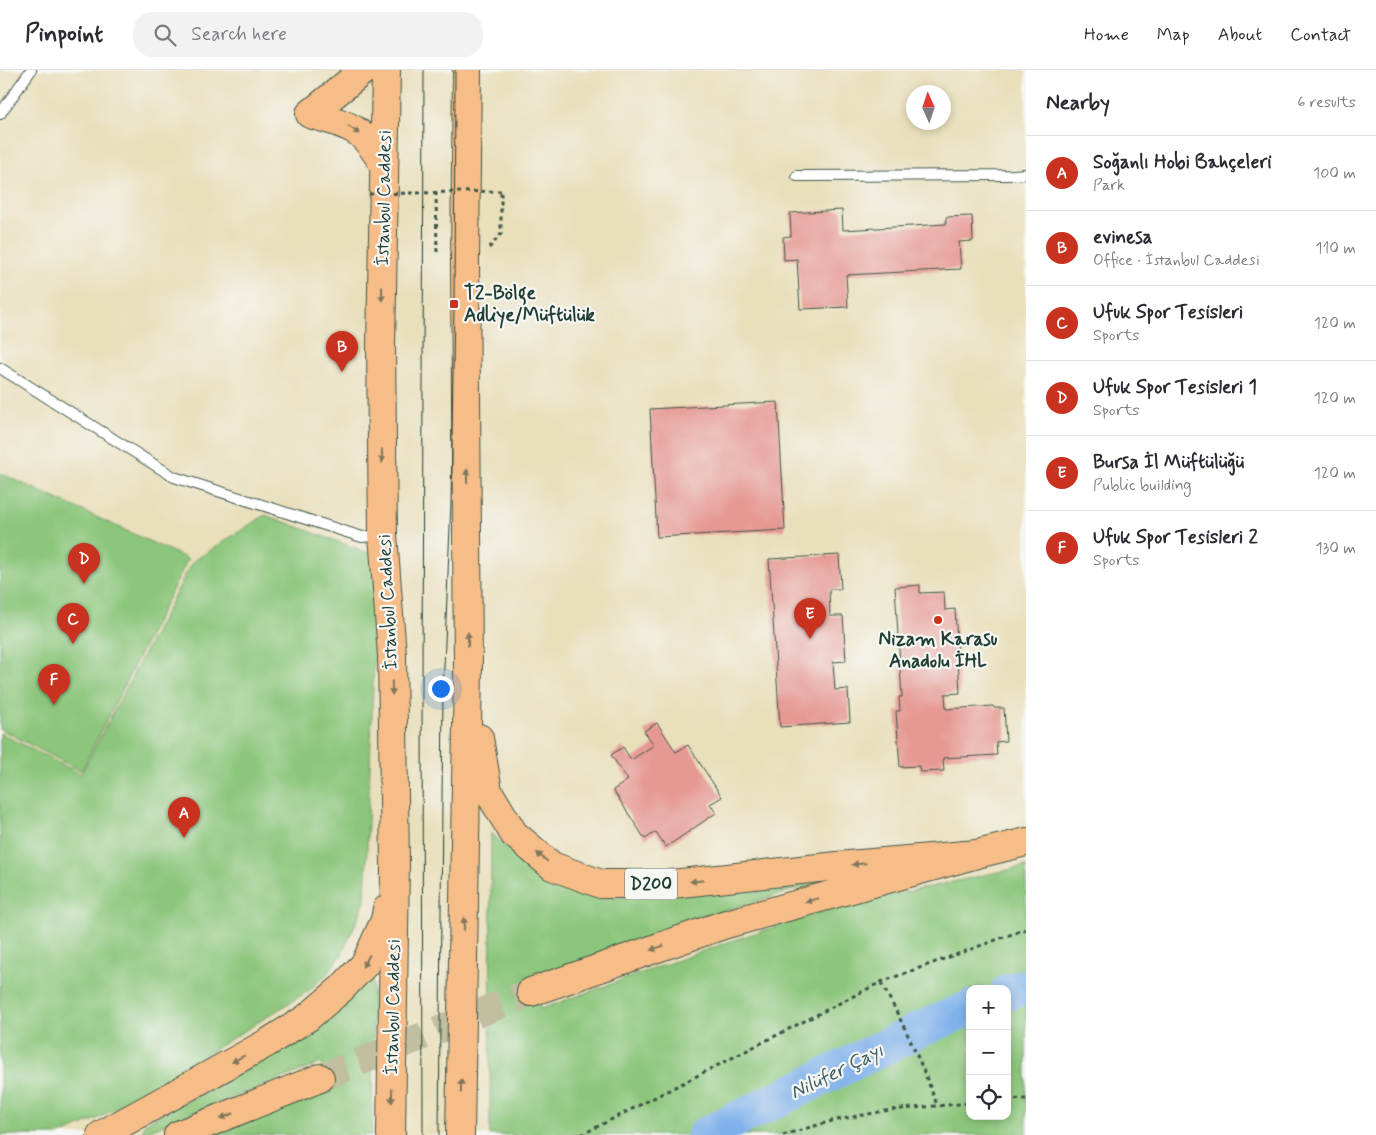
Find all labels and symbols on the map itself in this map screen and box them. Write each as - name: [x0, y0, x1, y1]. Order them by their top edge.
- north arrow: [906, 85, 951, 130]
- one-way arrow: [347, 125, 361, 135]
- street label: İstanbul Caddesi: [370, 130, 398, 266]
- place label: T2-Bölge Adliye/Müftülük: [464, 281, 595, 329]
- one-way arrow: [378, 286, 386, 302]
- marker: T2-Bölge Adliye/Müftülük: [448, 298, 460, 310]
- pin: B: [326, 331, 358, 372]
- one-way arrow: [378, 448, 386, 464]
- one-way arrow: [463, 468, 471, 484]
- street label: İstanbul Caddesi: [372, 533, 404, 671]
- pin: D: [68, 543, 100, 584]
- pin: E: [794, 598, 826, 639]
- pin: C: [57, 603, 89, 644]
- marker: Nizam Karasu Anadolu İHL: [932, 614, 944, 626]
- place label: Nizam Karasu Anadolu İHL: [879, 627, 998, 674]
- one-way arrow: [464, 631, 472, 647]
- pin: F: [38, 664, 70, 705]
- your location: [428, 676, 454, 702]
- one-way arrow: [388, 681, 396, 697]
- pin: A: [168, 797, 200, 838]
- one-way arrow: [536, 851, 548, 863]
- one-way arrow: [851, 860, 867, 868]
- road number: D200: [625, 869, 677, 900]
- one-way arrow: [689, 877, 705, 885]
- one-way arrow: [805, 896, 820, 904]
- one-way arrow: [460, 916, 468, 932]
- street label: İstanbul Caddesi: [379, 939, 407, 1075]
- one-way arrow: [650, 945, 665, 952]
- one-way arrow: [361, 954, 370, 968]
- water label: Nilüfer Çayı: [786, 1038, 889, 1106]
- one-way arrow: [231, 1055, 246, 1063]
- one-way arrow: [457, 1078, 465, 1094]
- one-way arrow: [388, 1088, 396, 1104]
- one-way arrow: [220, 1113, 234, 1121]

